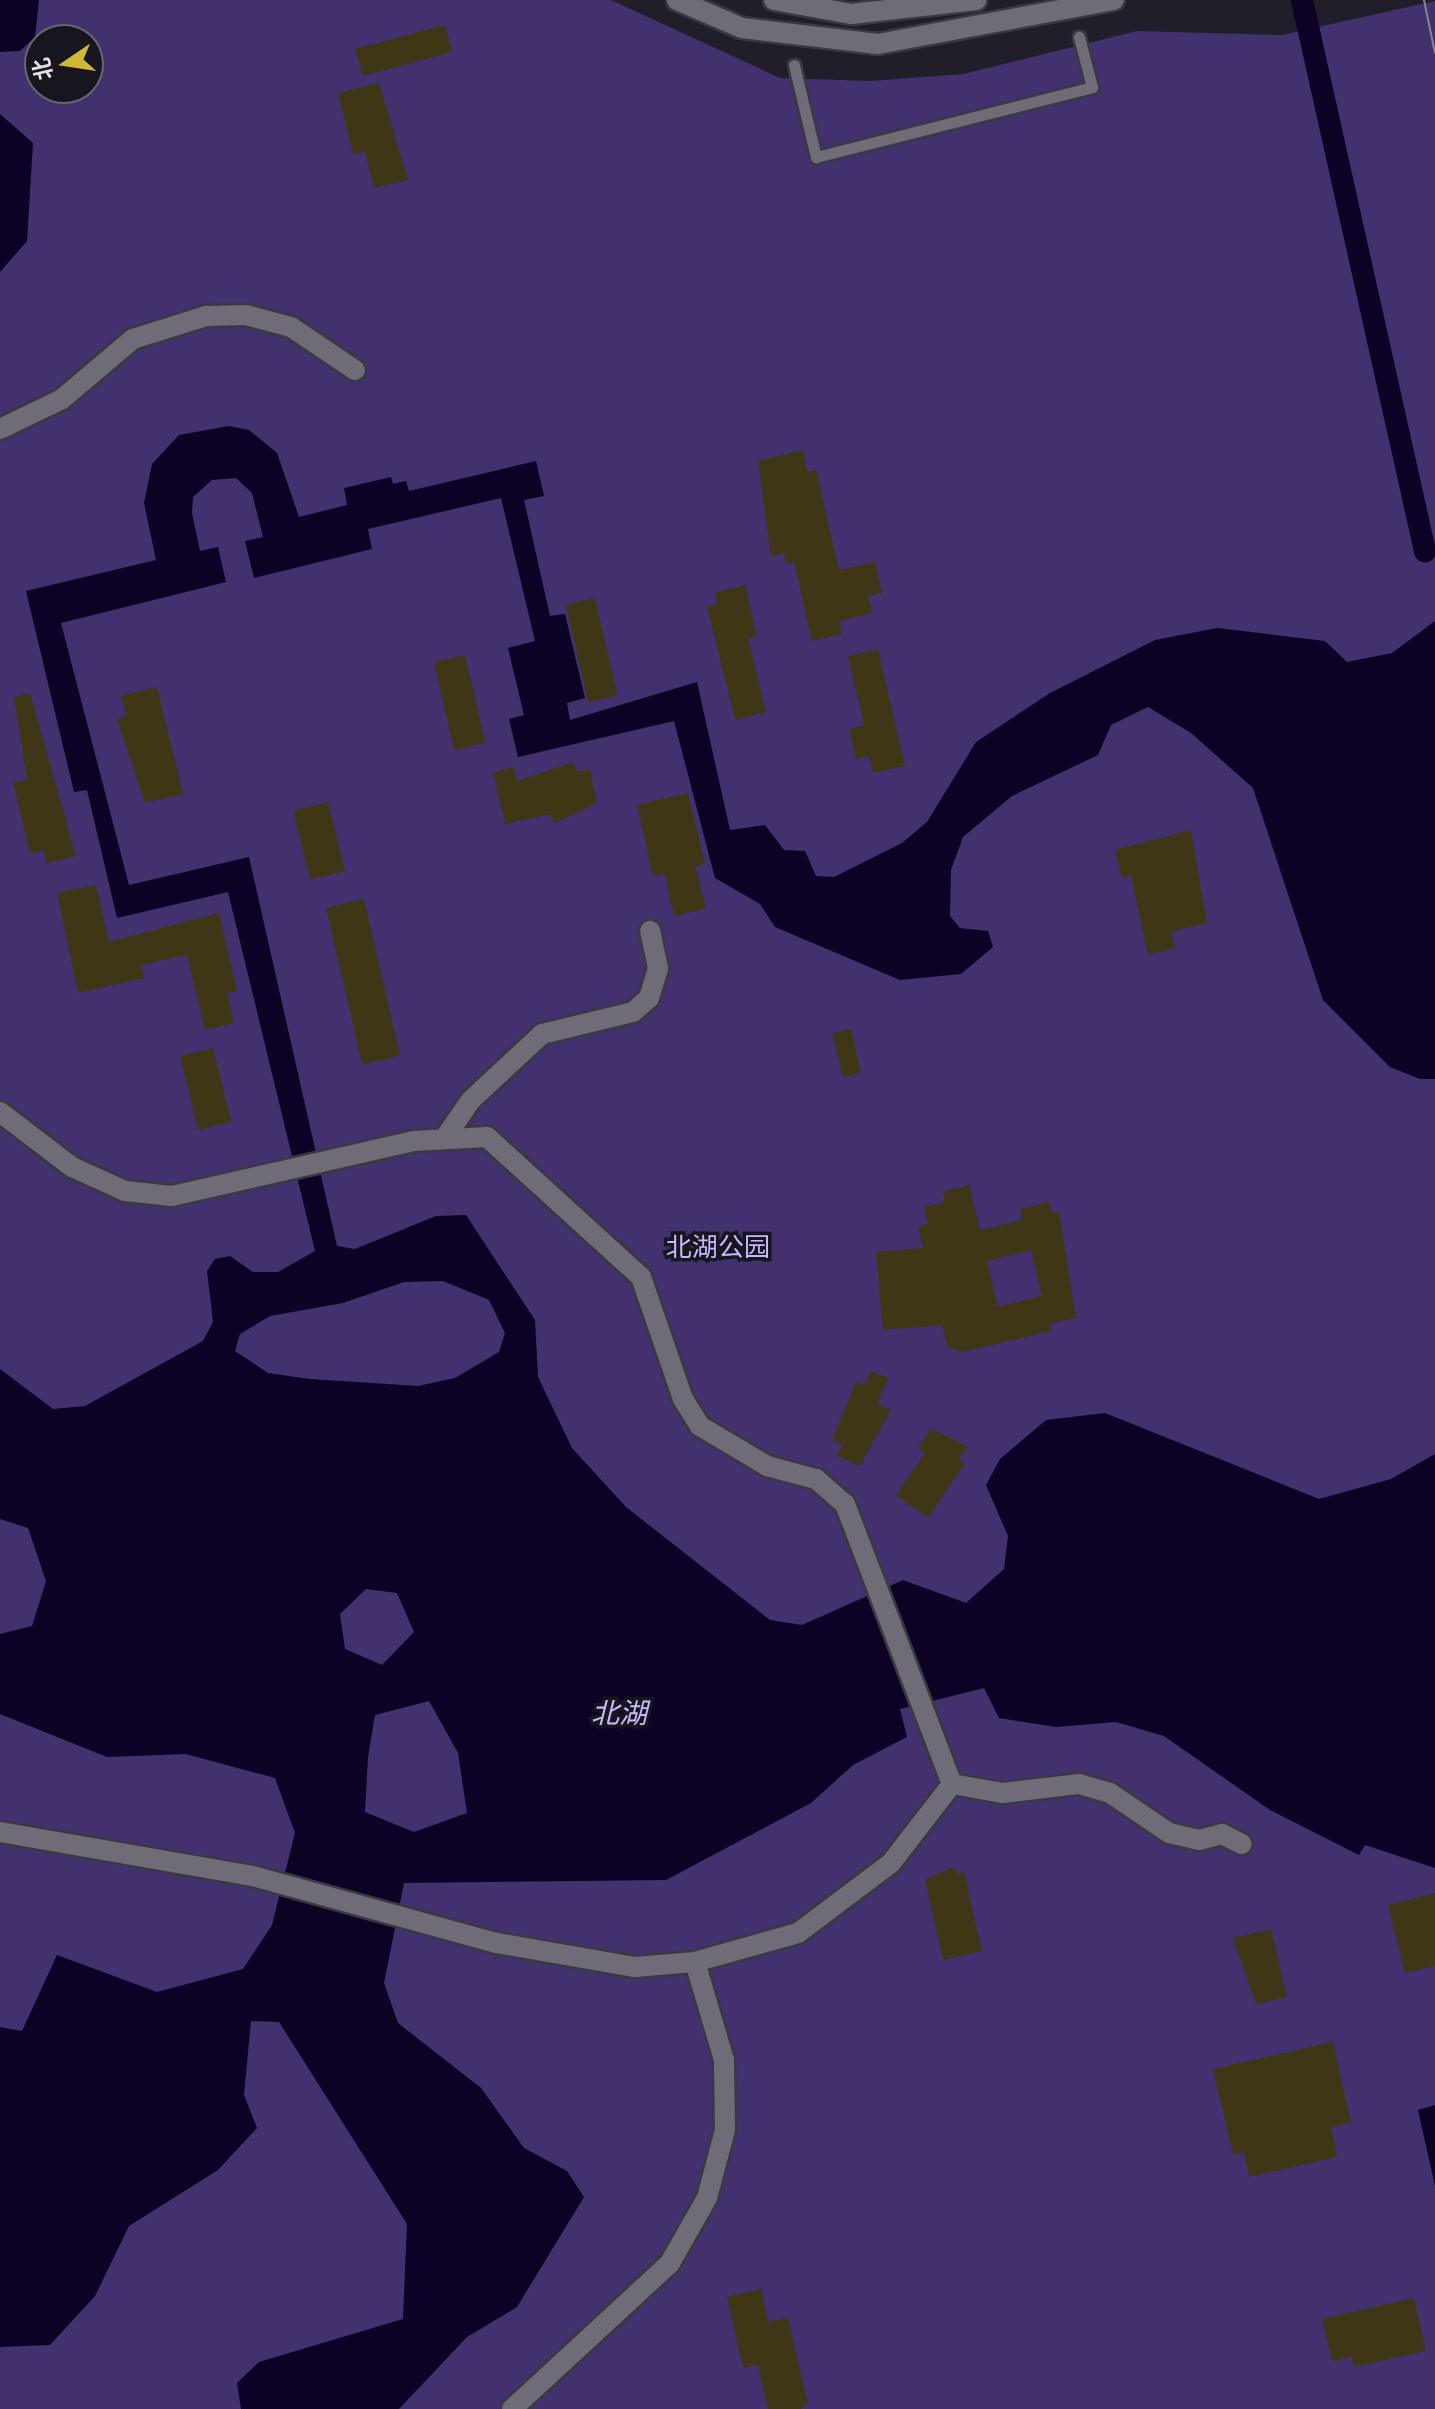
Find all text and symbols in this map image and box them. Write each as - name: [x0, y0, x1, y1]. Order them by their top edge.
- north arrow: [24, 24, 104, 104]
- text: 北: [26, 55, 59, 83]
- park label: 北湖公园: [666, 1232, 770, 1264]
- water label: 北湖: [591, 1696, 647, 1730]

